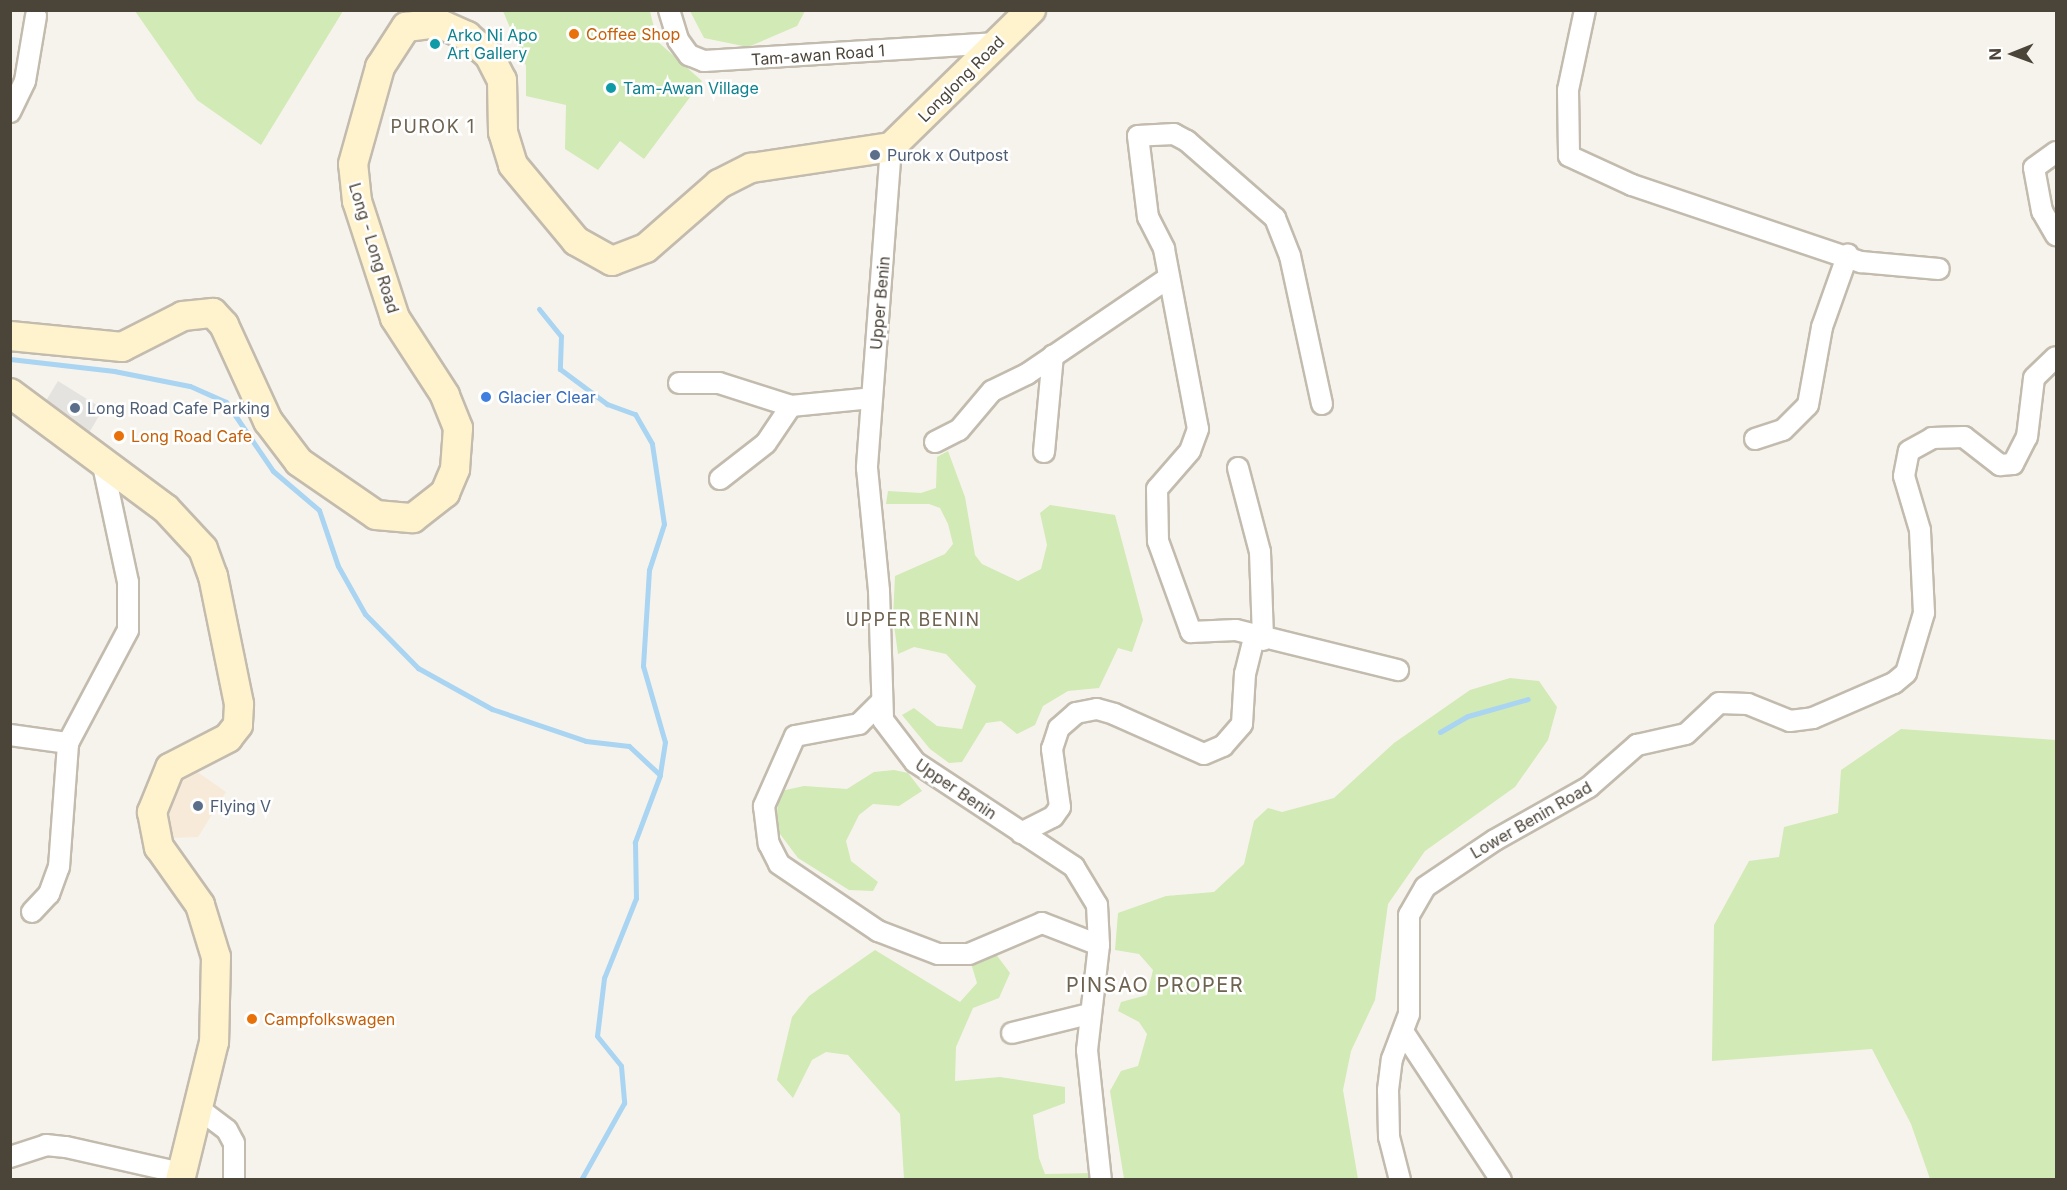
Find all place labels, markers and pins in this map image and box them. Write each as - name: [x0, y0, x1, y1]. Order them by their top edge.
- place label: Coffee Shop: [586, 24, 680, 44]
- place label: Arko Ni Apo Art Gallery: [447, 25, 538, 63]
- marker: Coffee Shop: [567, 27, 581, 41]
- marker: Arko Ni Apo Art Gallery: [428, 37, 442, 51]
- place label: Tam-Awan Village: [623, 78, 759, 98]
- marker: Tam-Awan Village: [604, 81, 618, 95]
- place label: Purok x Outpost: [887, 145, 1009, 165]
- marker: Purok x Outpost: [868, 148, 882, 162]
- place label: Glacier Clear: [498, 387, 596, 407]
- marker: Glacier Clear: [479, 390, 493, 404]
- place label: Long Road Cafe Parking: [87, 398, 270, 418]
- marker: Long Road Cafe Parking: [68, 401, 82, 415]
- place label: Long Road Cafe: [131, 426, 252, 446]
- marker: Long Road Cafe: [112, 429, 126, 443]
- place label: Flying V: [210, 796, 271, 816]
- marker: Flying V: [191, 799, 205, 813]
- place label: Campfolkswagen: [264, 1009, 395, 1029]
- marker: Campfolkswagen: [245, 1012, 259, 1026]

